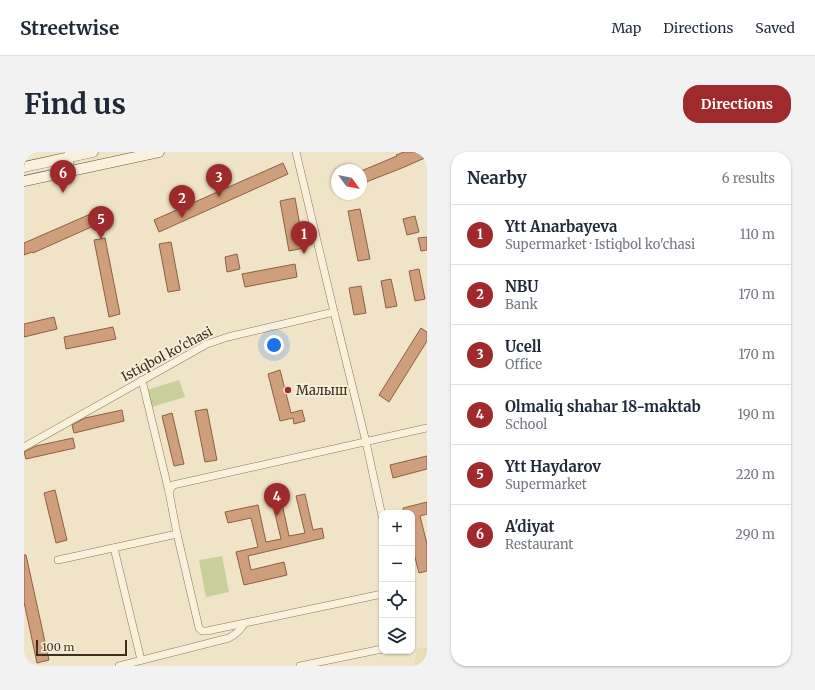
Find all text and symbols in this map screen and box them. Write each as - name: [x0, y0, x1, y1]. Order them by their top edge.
- text: Streetwise: [20, 16, 119, 40]
- text: Map: [611, 19, 641, 37]
- text: Directions: [663, 19, 733, 37]
- text: Saved: [755, 19, 795, 37]
- button: Directions: [683, 85, 791, 123]
- text: Find us: [24, 86, 126, 122]
- pin: 6: [50, 160, 76, 193]
- pin: 3: [206, 164, 232, 197]
- north arrow: [331, 164, 367, 200]
- text: Nearby: [467, 167, 527, 189]
- text: 6 results: [722, 170, 775, 187]
- pin: 2: [169, 185, 195, 218]
- pin: 5: [88, 206, 114, 239]
- text: Ytt Anarbayeva: [505, 217, 617, 236]
- pin: 1: [291, 221, 317, 254]
- text: 1: [477, 226, 483, 243]
- text: 110 m: [740, 226, 775, 243]
- text: Supermarket · Istiqbol ko'chasi: [505, 236, 695, 253]
- text: NBU: [505, 277, 539, 296]
- text: 2: [476, 286, 484, 303]
- text: 170 m: [738, 286, 775, 303]
- text: Bank: [505, 296, 538, 313]
- street label: Istiqbol ko'chasi: [119, 323, 215, 385]
- your location: [264, 335, 284, 355]
- text: Ucell: [505, 337, 541, 356]
- text: 3: [476, 346, 484, 363]
- text: 170 m: [738, 346, 775, 363]
- text: Office: [505, 356, 542, 373]
- place label: Малыш: [296, 382, 348, 399]
- marker: Малыш: [283, 385, 293, 395]
- text: Olmaliq shahar 18-maktab: [505, 397, 701, 416]
- text: 4: [476, 406, 484, 423]
- text: 190 m: [738, 406, 775, 423]
- text: School: [505, 416, 547, 433]
- text: Ytt Haydarov: [505, 457, 601, 476]
- text: 5: [476, 466, 484, 483]
- text: 220 m: [736, 466, 775, 483]
- text: Supermarket: [505, 476, 587, 493]
- pin: 4: [264, 483, 290, 516]
- map controls: [379, 510, 415, 654]
- button: +: [379, 510, 415, 546]
- text: A'diyat: [505, 517, 554, 536]
- text: 6: [476, 526, 484, 543]
- text: 290 m: [735, 526, 775, 543]
- text: Restaurant: [505, 536, 573, 553]
- button: −: [379, 546, 415, 582]
- button: locate: [379, 582, 415, 618]
- button: layers: [379, 618, 415, 654]
- scale bar: [36, 638, 127, 657]
- text: 100 m: [42, 640, 74, 654]

